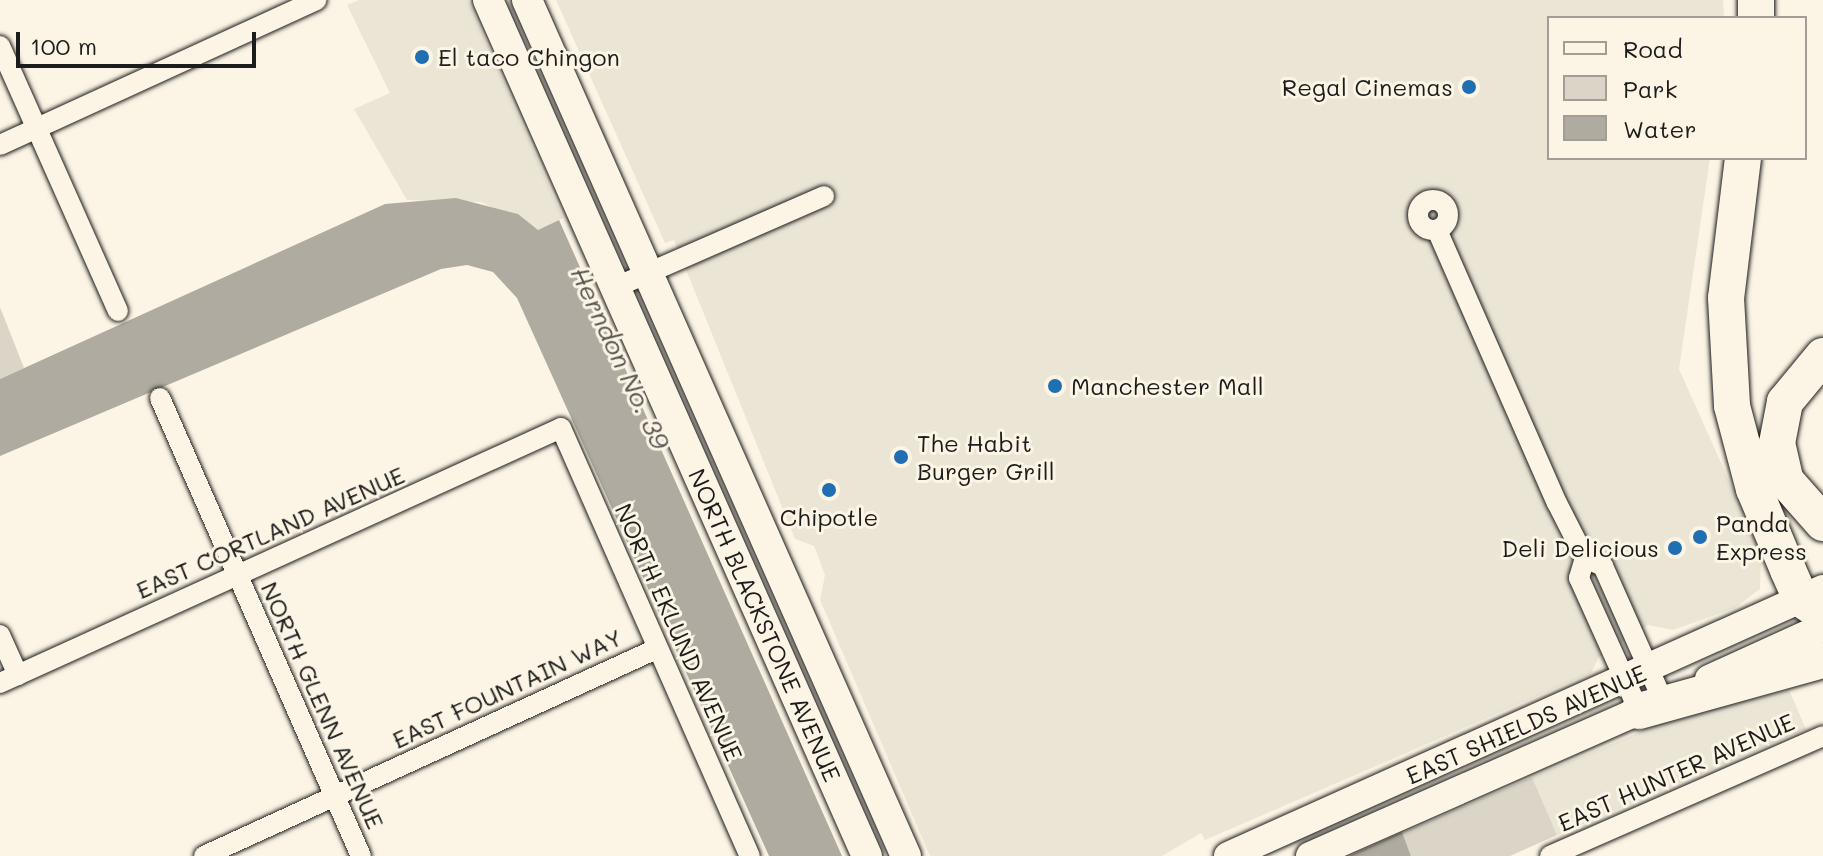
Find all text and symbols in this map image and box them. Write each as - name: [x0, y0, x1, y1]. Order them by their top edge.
- scale bar: [20, 16, 260, 66]
- legend: [1547, 16, 1807, 160]
- text: 100 m: [30, 30, 97, 61]
- text: Road: [1623, 33, 1683, 64]
- place label: El taco Chingon: [438, 43, 620, 71]
- marker: El taco Chingon: [413, 48, 431, 66]
- place label: Regal Cinemas: [1282, 73, 1453, 101]
- text: Park: [1623, 73, 1677, 104]
- marker: Regal Cinemas: [1460, 78, 1478, 96]
- text: Water: [1623, 113, 1697, 144]
- water label: Herndon No. 39: [564, 262, 676, 454]
- place label: Manchester Mall: [1071, 372, 1264, 400]
- marker: Manchester Mall: [1046, 377, 1064, 395]
- place label: The Habit Burger Grill: [917, 429, 1055, 485]
- marker: The Habit Burger Grill: [892, 448, 910, 466]
- street label: EAST CORTLAND AVENUE: [131, 460, 409, 604]
- street label: NORTH BLACKSTONE AVENUE: [683, 464, 847, 786]
- marker: Chipotle: [820, 481, 838, 499]
- street label: NORTH EKLUND AVENUE: [609, 499, 749, 765]
- place label: Chipotle: [780, 503, 878, 531]
- place label: Panda Express: [1716, 509, 1807, 565]
- marker: Panda Express: [1691, 528, 1709, 546]
- place label: Deli Delicious: [1501, 534, 1659, 562]
- marker: Deli Delicious: [1666, 539, 1684, 557]
- street label: NORTH GLENN AVENUE: [256, 577, 390, 833]
- street label: EAST FOUNTAIN WAY: [387, 622, 627, 754]
- street label: EAST SHIELDS AVENUE: [1401, 658, 1651, 790]
- street label: EAST HUNTER AVENUE: [1553, 707, 1799, 837]

